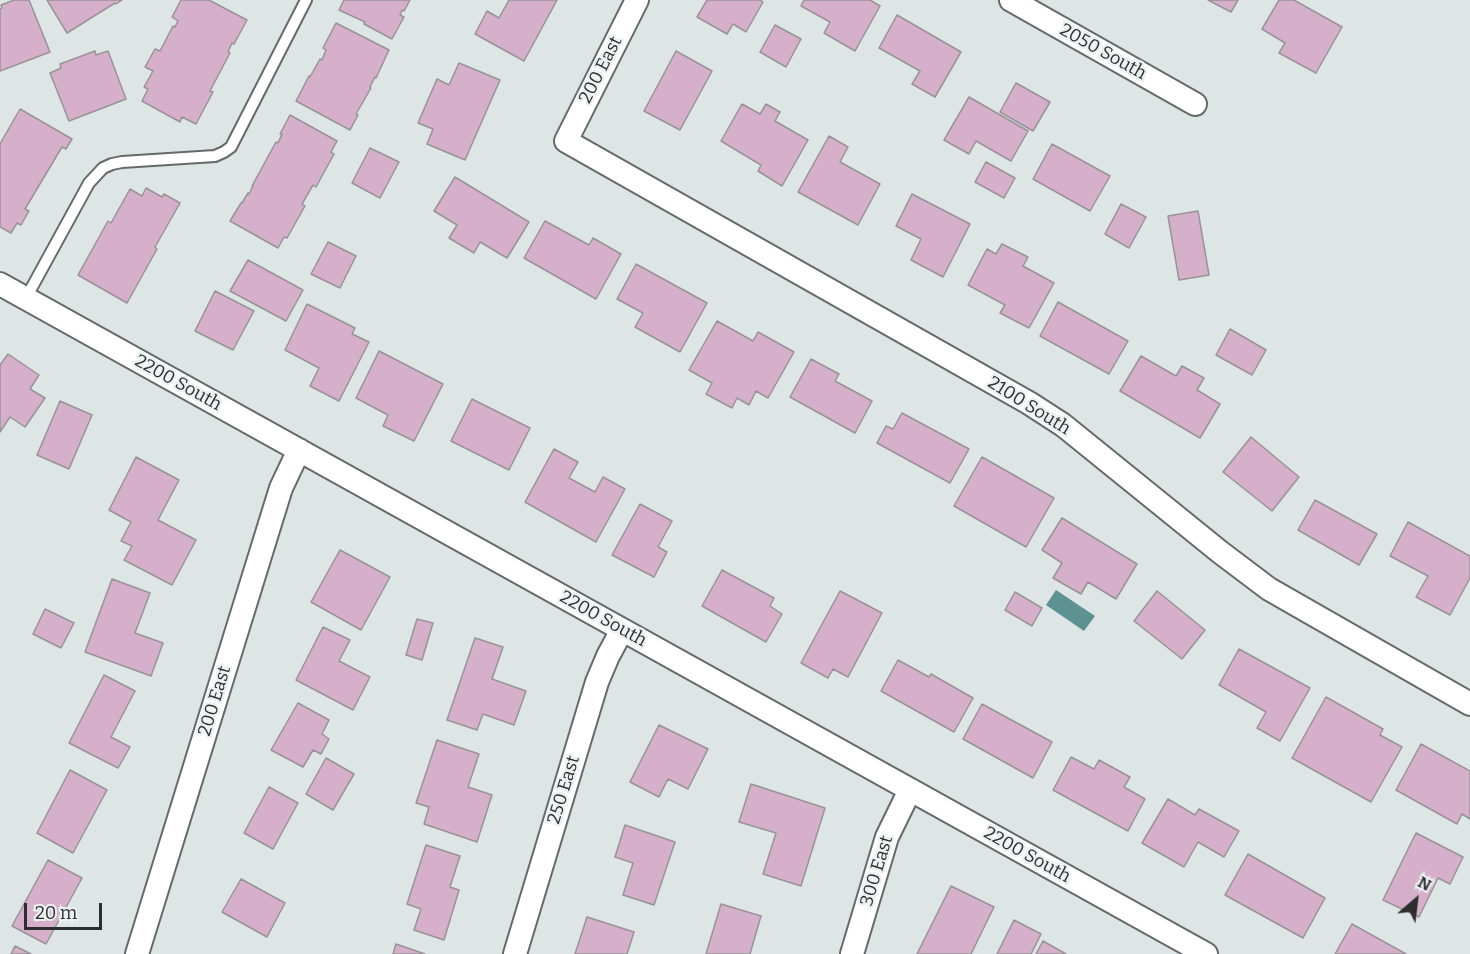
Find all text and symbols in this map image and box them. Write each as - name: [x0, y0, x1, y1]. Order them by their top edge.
- street label: 2050 South: [1056, 19, 1150, 85]
- street label: 200 East: [575, 33, 627, 107]
- street label: 2200 South: [131, 350, 225, 416]
- street label: 2100 South: [984, 372, 1074, 440]
- street label: 2200 South: [556, 586, 650, 652]
- street label: 200 East: [194, 663, 236, 739]
- street label: 250 East: [543, 753, 585, 827]
- street label: 2200 South: [980, 822, 1074, 888]
- street label: 300 East: [856, 833, 898, 909]
- north arrow: [1386, 870, 1446, 930]
- text: N: [1415, 872, 1435, 895]
- scale bar: [27, 891, 105, 929]
- text: 20 m: [35, 902, 77, 924]

